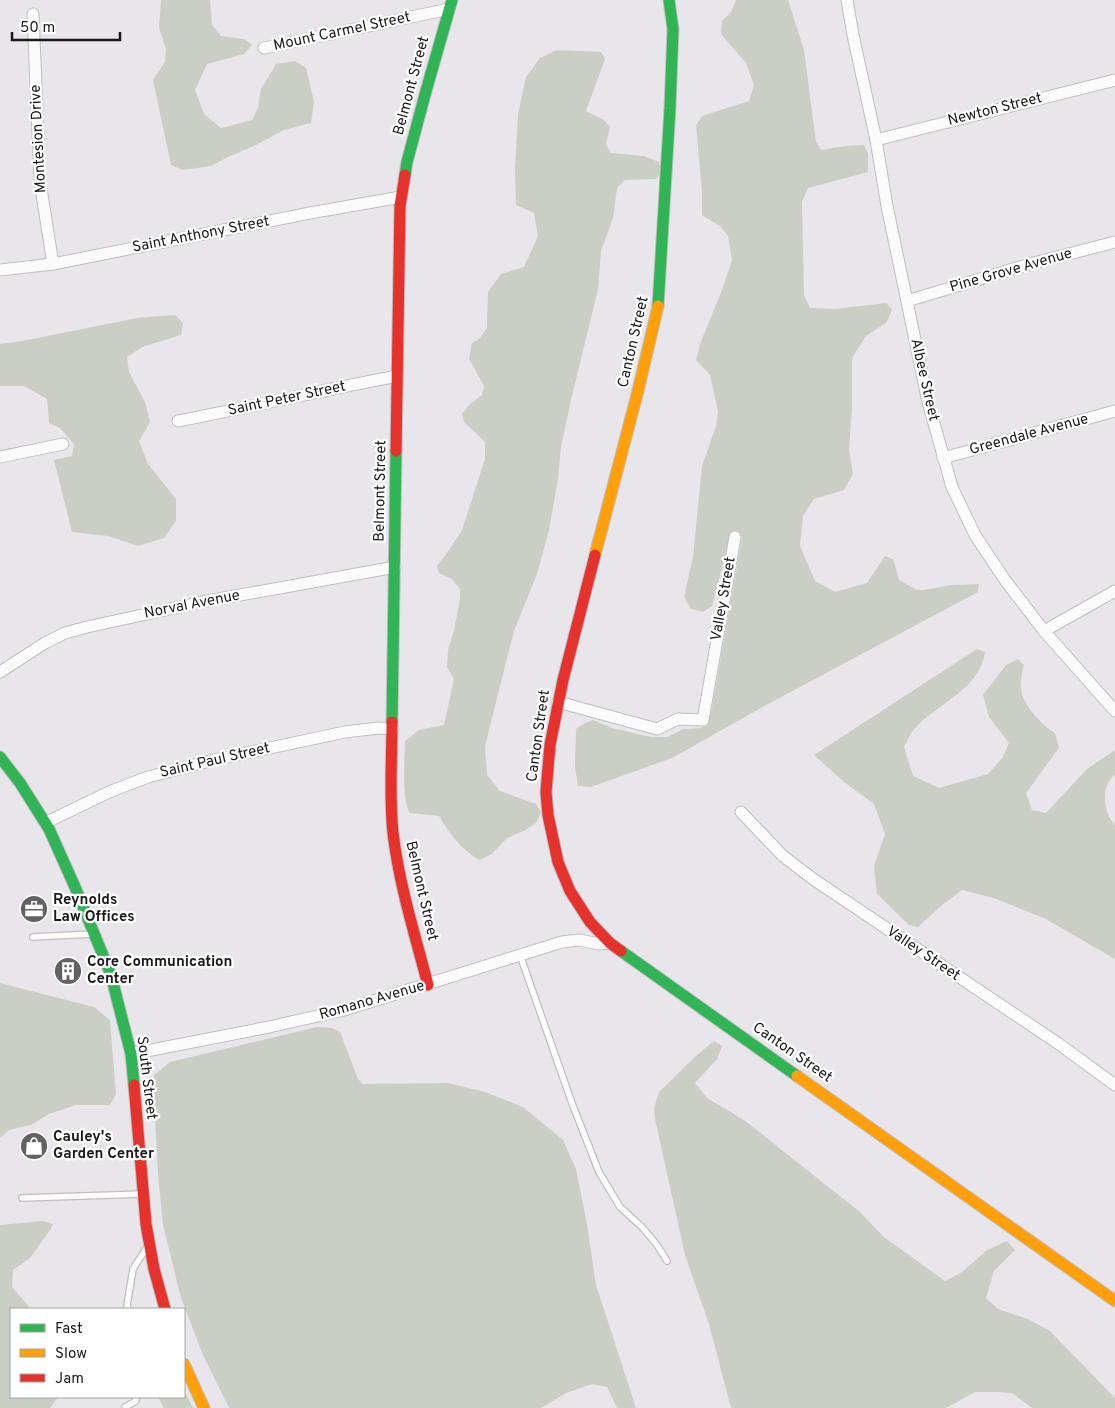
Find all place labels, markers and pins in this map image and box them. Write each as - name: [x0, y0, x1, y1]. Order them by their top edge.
- place label: Reynolds Law Offices: [53, 891, 135, 927]
- office icon: Reynolds Law Offices: [19, 894, 49, 924]
- place label: Core Communication Center: [87, 953, 232, 989]
- building icon: Core Communication Center: [53, 956, 83, 986]
- place label: Cauley's Garden Center: [53, 1128, 155, 1164]
- shop icon: Cauley's Garden Center: [19, 1131, 49, 1161]

